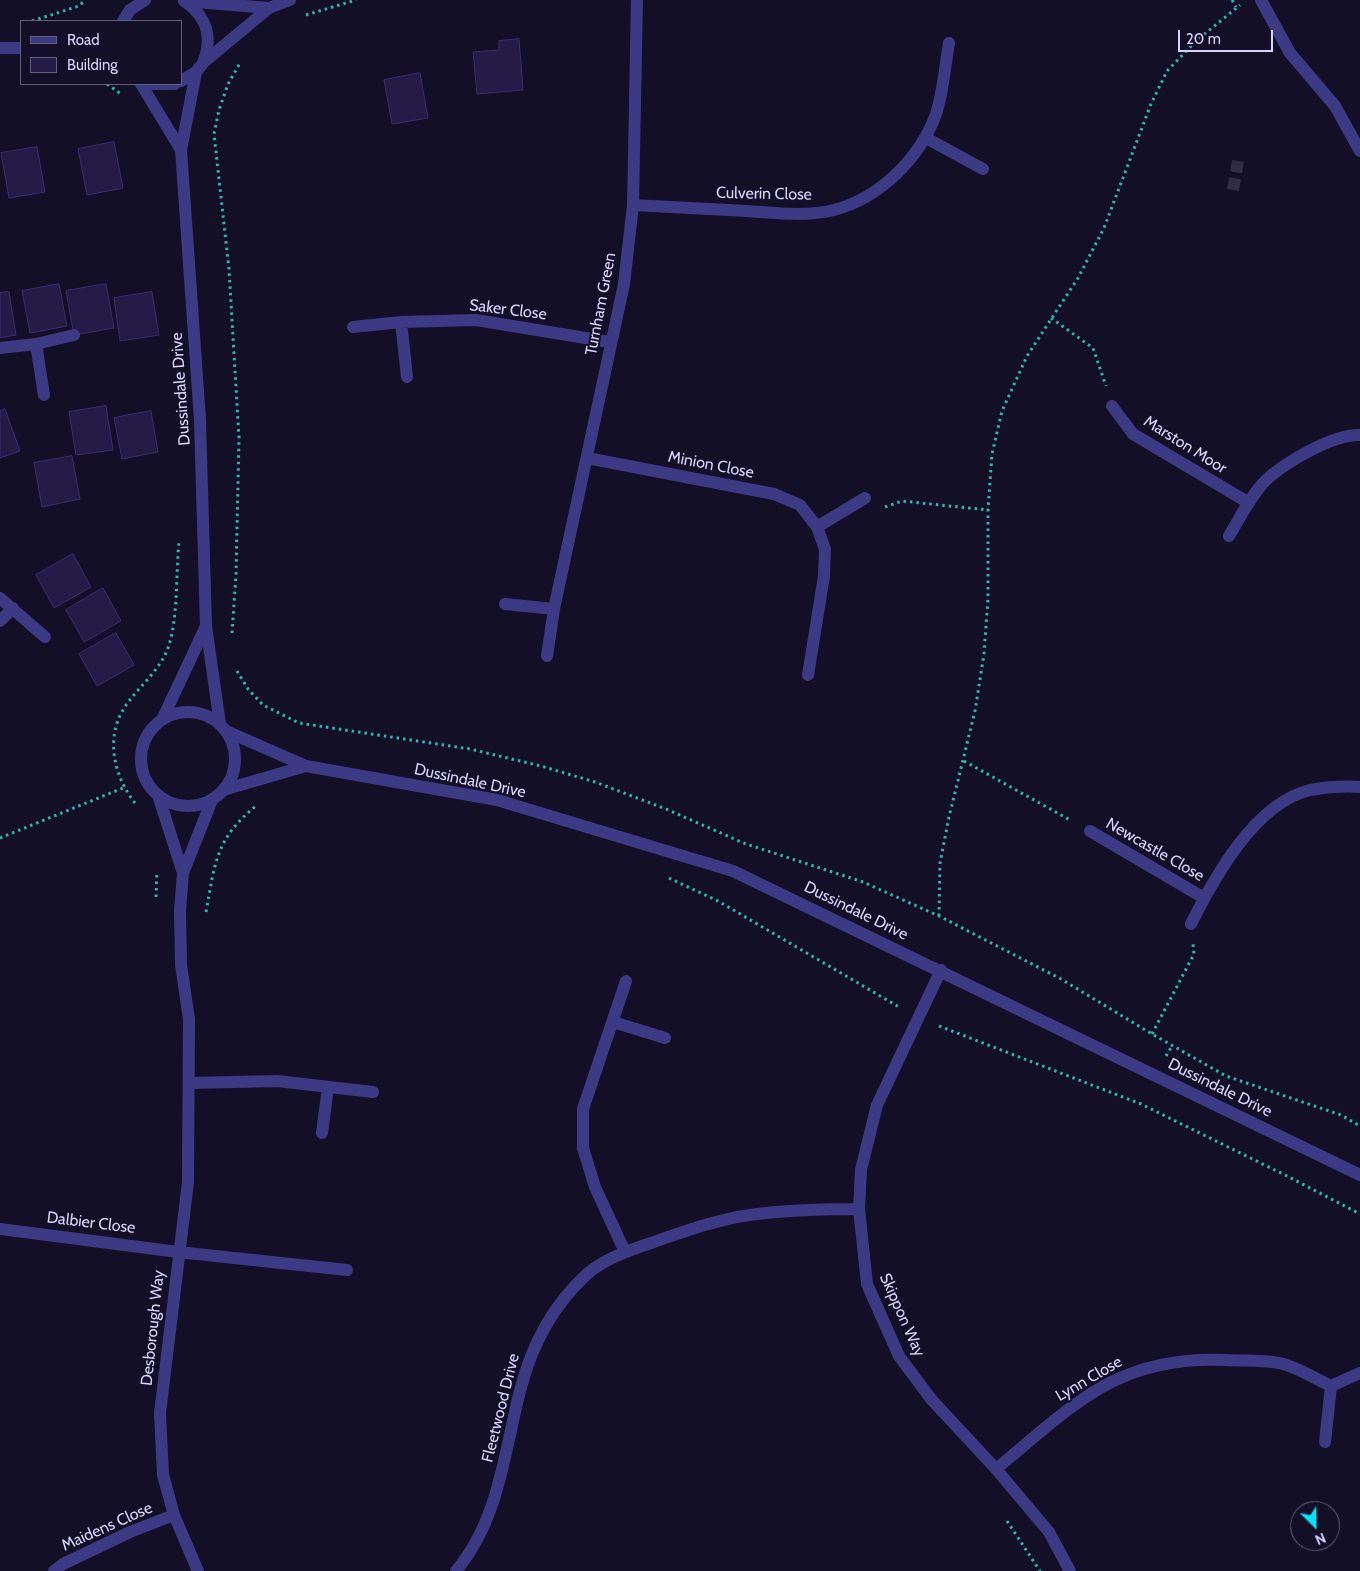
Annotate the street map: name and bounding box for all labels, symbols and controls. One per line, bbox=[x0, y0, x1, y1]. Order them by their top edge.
legend bbox=[20, 20, 182, 85]
scale bar bbox=[1180, 20, 1275, 52]
text: 20 m bbox=[1186, 30, 1221, 48]
text: Road bbox=[67, 31, 100, 49]
text: Building bbox=[67, 56, 118, 74]
street label: Culverin Close bbox=[716, 184, 812, 204]
street label: Turnham Green bbox=[582, 251, 620, 357]
street label: Saker Close bbox=[468, 296, 548, 324]
street label: Dussindale Drive bbox=[167, 332, 195, 446]
street label: Marston Moor bbox=[1140, 412, 1230, 478]
street label: Minion Close bbox=[666, 447, 756, 483]
street label: Dussindale Drive bbox=[413, 760, 527, 802]
street label: Newcastle Close bbox=[1102, 814, 1208, 886]
street label: Dussindale Drive bbox=[801, 878, 911, 944]
street label: Dussindale Drive bbox=[1165, 1055, 1275, 1121]
street label: Dalbier Close bbox=[46, 1208, 136, 1238]
street label: Desborough Way bbox=[137, 1269, 169, 1387]
street label: Skippon Way bbox=[875, 1270, 929, 1360]
street label: Fleetwood Drive bbox=[478, 1352, 524, 1464]
street label: Lynn Close bbox=[1052, 1352, 1126, 1406]
street label: Maidens Close bbox=[59, 1498, 155, 1556]
north arrow bbox=[1290, 1501, 1340, 1551]
text: N bbox=[1312, 1529, 1329, 1549]

